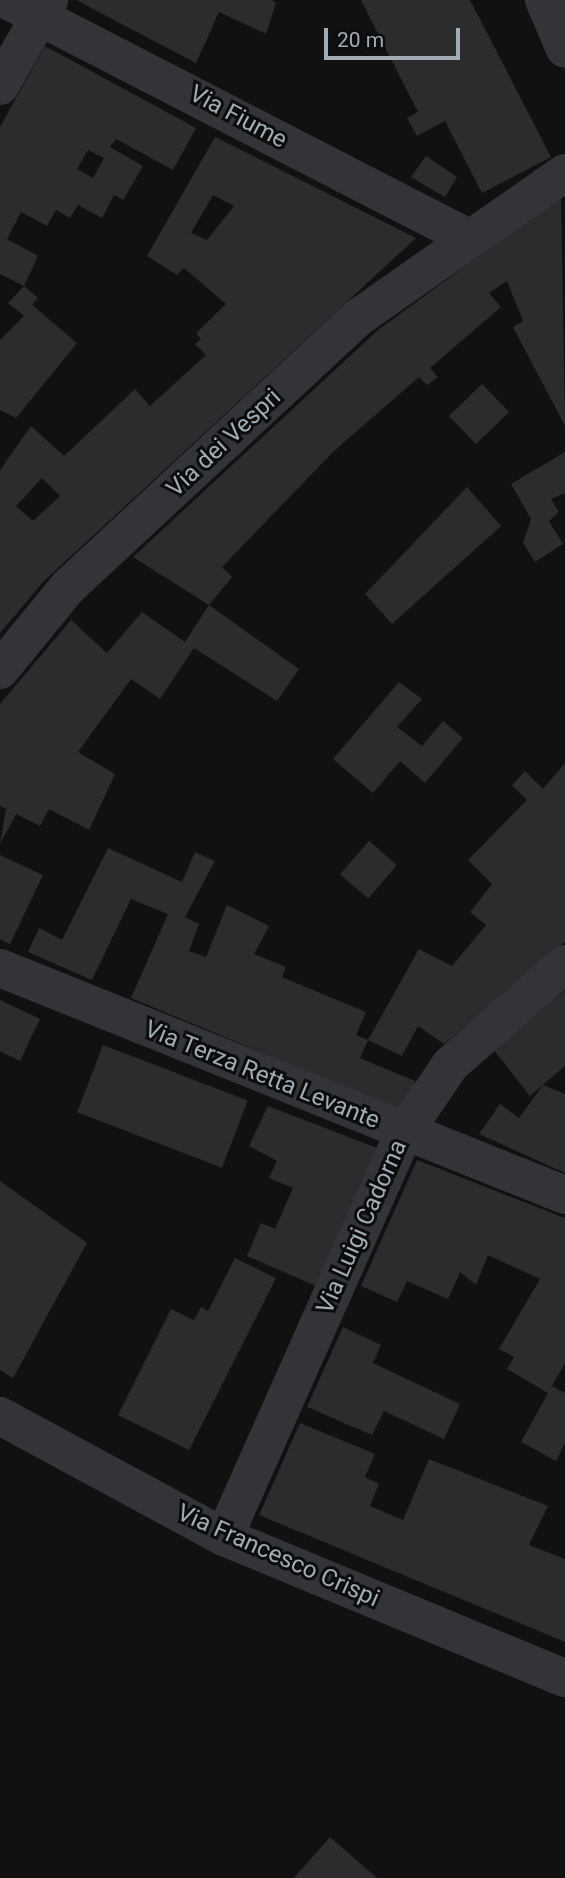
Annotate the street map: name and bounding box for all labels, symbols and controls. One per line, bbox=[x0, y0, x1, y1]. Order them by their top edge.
scale bar bbox=[327, 14, 463, 58]
text: 20 m bbox=[337, 28, 384, 52]
street label: Via Fiume bbox=[184, 79, 292, 155]
street label: Via dei Vespri bbox=[161, 383, 287, 503]
street label: Via Terza Retta Levante bbox=[140, 1015, 384, 1135]
street label: Via Luigi Cadorna bbox=[311, 1136, 413, 1318]
street label: Via Francesco Crispi bbox=[172, 1498, 384, 1614]

